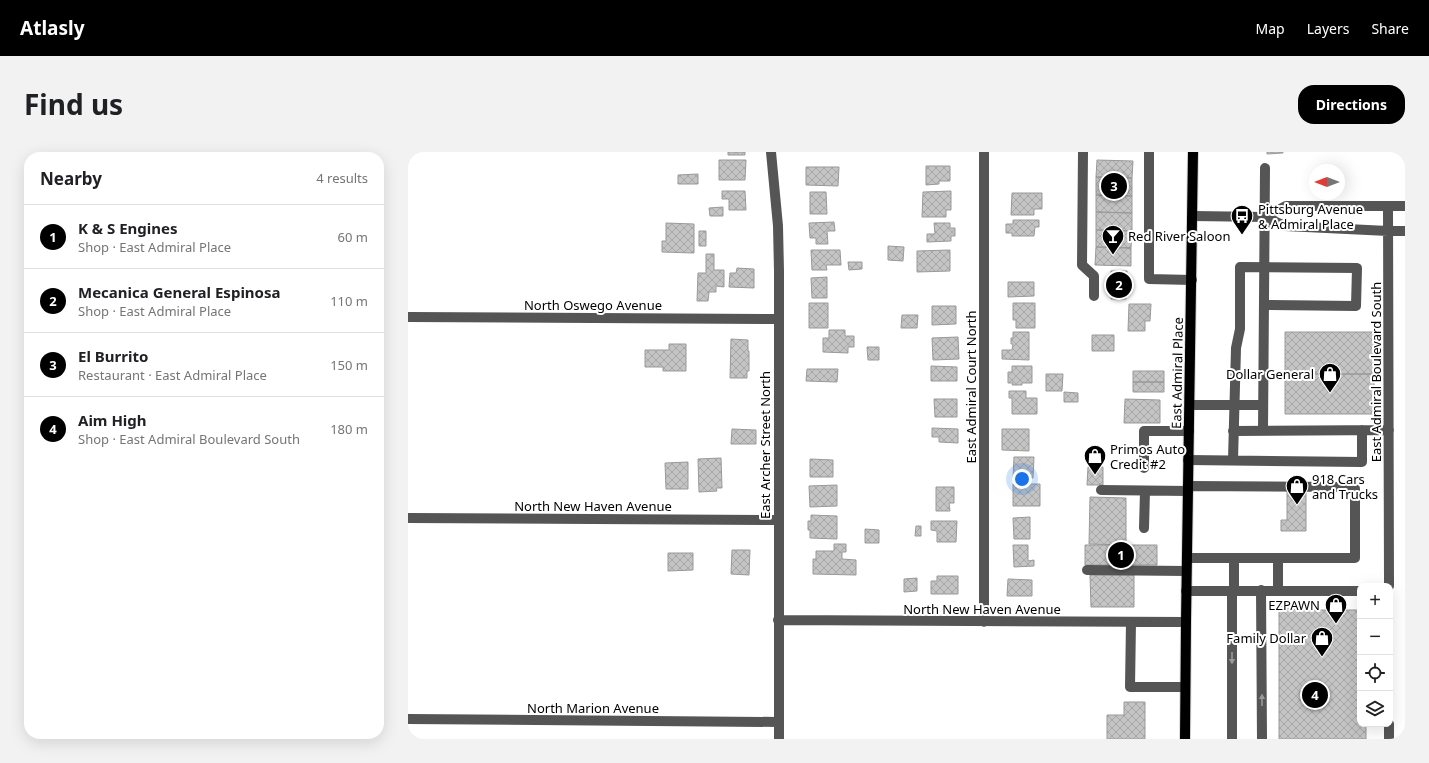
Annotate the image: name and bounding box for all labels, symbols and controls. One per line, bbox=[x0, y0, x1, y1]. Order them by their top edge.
text: Atlasly bbox=[20, 15, 85, 41]
text: Map bbox=[1256, 19, 1285, 38]
text: Layers bbox=[1307, 19, 1349, 38]
text: Share bbox=[1371, 19, 1409, 38]
text: Find us bbox=[24, 85, 123, 123]
button: Directions bbox=[1298, 85, 1405, 124]
north arrow bbox=[1309, 164, 1345, 200]
text: Nearby bbox=[40, 167, 102, 190]
text: 4 results bbox=[316, 169, 368, 187]
pin: 3 bbox=[1101, 171, 1127, 201]
place label: Pittsburg Avenue & Admiral Place bbox=[1258, 200, 1363, 233]
bus stop icon: Pittsburg Avenue & Admiral Place bbox=[1229, 203, 1255, 236]
text: K & S Engines bbox=[78, 218, 178, 238]
bar icon: Red River Saloon bbox=[1100, 223, 1126, 256]
place label: Red River Saloon bbox=[1128, 227, 1230, 245]
text: 1 bbox=[49, 228, 57, 246]
text: 60 m bbox=[338, 228, 368, 246]
text: Shop · East Admiral Place bbox=[78, 238, 231, 256]
pin: 2 bbox=[1106, 270, 1132, 300]
text: Mecanica General Espinosa bbox=[78, 282, 281, 302]
street label: East Admiral Boulevard South bbox=[1367, 282, 1385, 462]
text: 2 bbox=[49, 292, 57, 310]
text: 110 m bbox=[330, 292, 368, 310]
street label: North Oswego Avenue bbox=[524, 296, 662, 314]
text: Shop · East Admiral Place bbox=[78, 302, 231, 320]
street label: East Admiral Court North bbox=[962, 310, 980, 464]
street label: East Admiral Place bbox=[1167, 317, 1187, 429]
text: El Burrito bbox=[78, 346, 148, 366]
text: 3 bbox=[49, 356, 57, 374]
text: 150 m bbox=[330, 356, 368, 374]
shop icon: Dollar General bbox=[1317, 361, 1343, 394]
place label: Dollar General bbox=[1226, 365, 1314, 383]
text: Restaurant · East Admiral Place bbox=[78, 366, 267, 384]
street label: East Archer Street North bbox=[756, 371, 774, 519]
text: Aim High bbox=[78, 410, 147, 430]
text: 4 bbox=[49, 420, 57, 438]
text: 180 m bbox=[330, 420, 368, 438]
text: Shop · East Admiral Boulevard South bbox=[78, 430, 300, 448]
place label: Primos Auto Credit #2 bbox=[1110, 440, 1185, 473]
shop icon: Primos Auto Credit #2 bbox=[1082, 443, 1108, 476]
your location bbox=[1012, 469, 1032, 489]
place label: 918 Cars and Trucks bbox=[1312, 470, 1378, 503]
shop icon: 918 Cars and Trucks bbox=[1284, 473, 1310, 506]
street label: North New Haven Avenue bbox=[514, 497, 672, 515]
pin: 1 bbox=[1108, 540, 1134, 570]
map controls bbox=[1357, 583, 1393, 727]
button: + bbox=[1357, 583, 1393, 619]
shop icon: EZPAWN bbox=[1323, 592, 1349, 625]
place label: EZPAWN bbox=[1268, 596, 1320, 614]
street label: North New Haven Avenue bbox=[903, 600, 1061, 618]
button: − bbox=[1357, 619, 1393, 655]
shop icon: Family Dollar bbox=[1309, 625, 1335, 658]
place label: Family Dollar bbox=[1226, 629, 1307, 647]
one-way arrow bbox=[1229, 652, 1235, 665]
button: locate bbox=[1357, 655, 1393, 691]
pin: 4 bbox=[1302, 680, 1328, 710]
button: layers bbox=[1357, 691, 1393, 727]
one-way arrow bbox=[1259, 693, 1265, 706]
street label: North Marion Avenue bbox=[527, 699, 659, 717]

